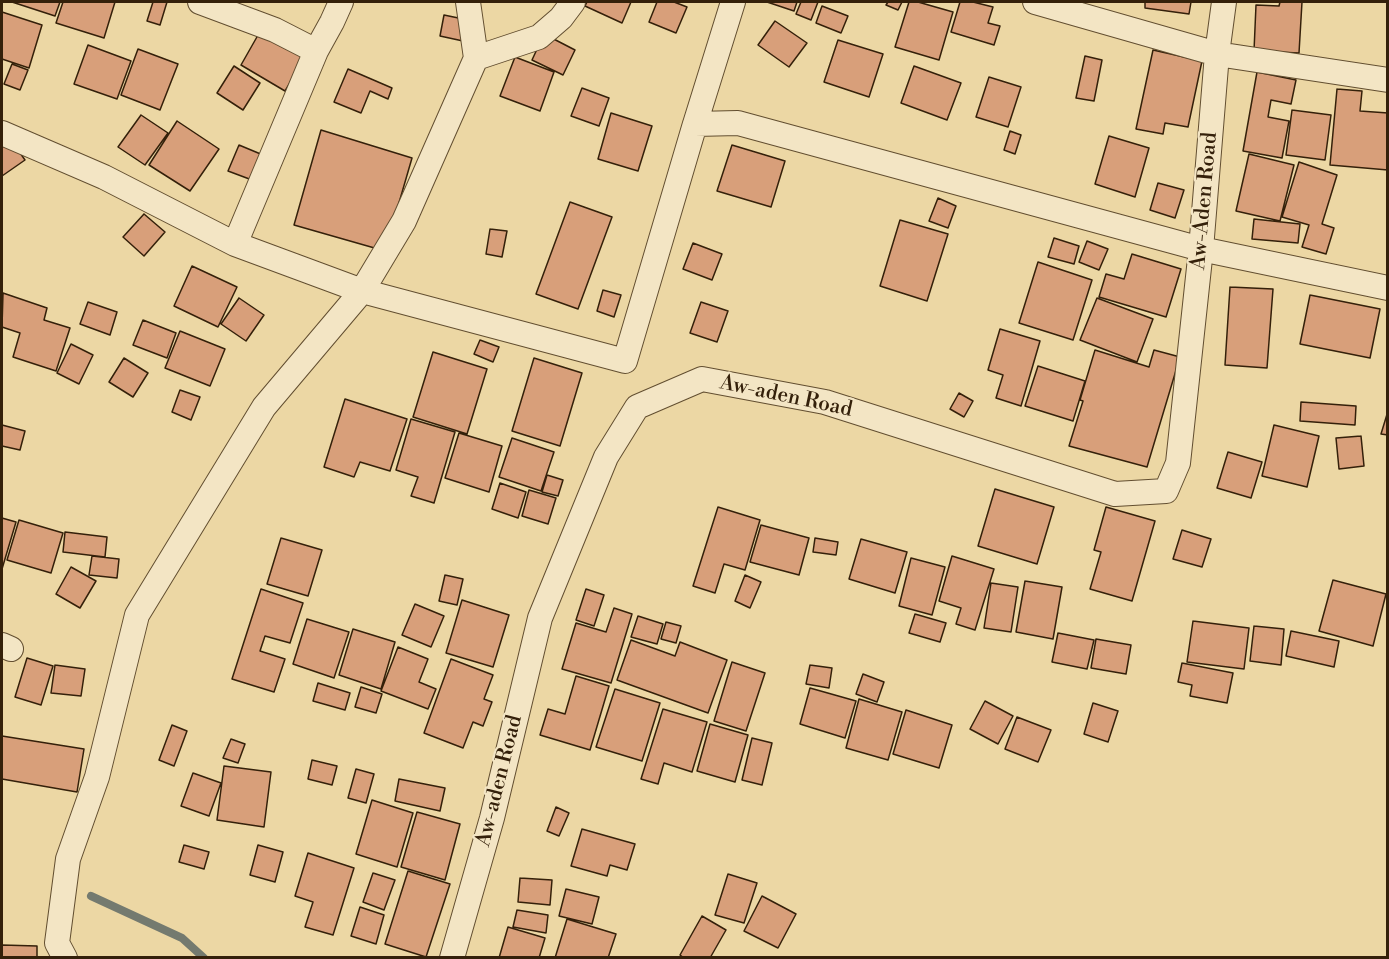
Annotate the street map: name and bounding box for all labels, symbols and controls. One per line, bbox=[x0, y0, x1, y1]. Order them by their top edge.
street label: Aw-Aden Road bbox=[1186, 131, 1224, 271]
street label: Aw-aden Road bbox=[717, 371, 855, 423]
street label: Aw-aden Road bbox=[471, 713, 529, 849]

